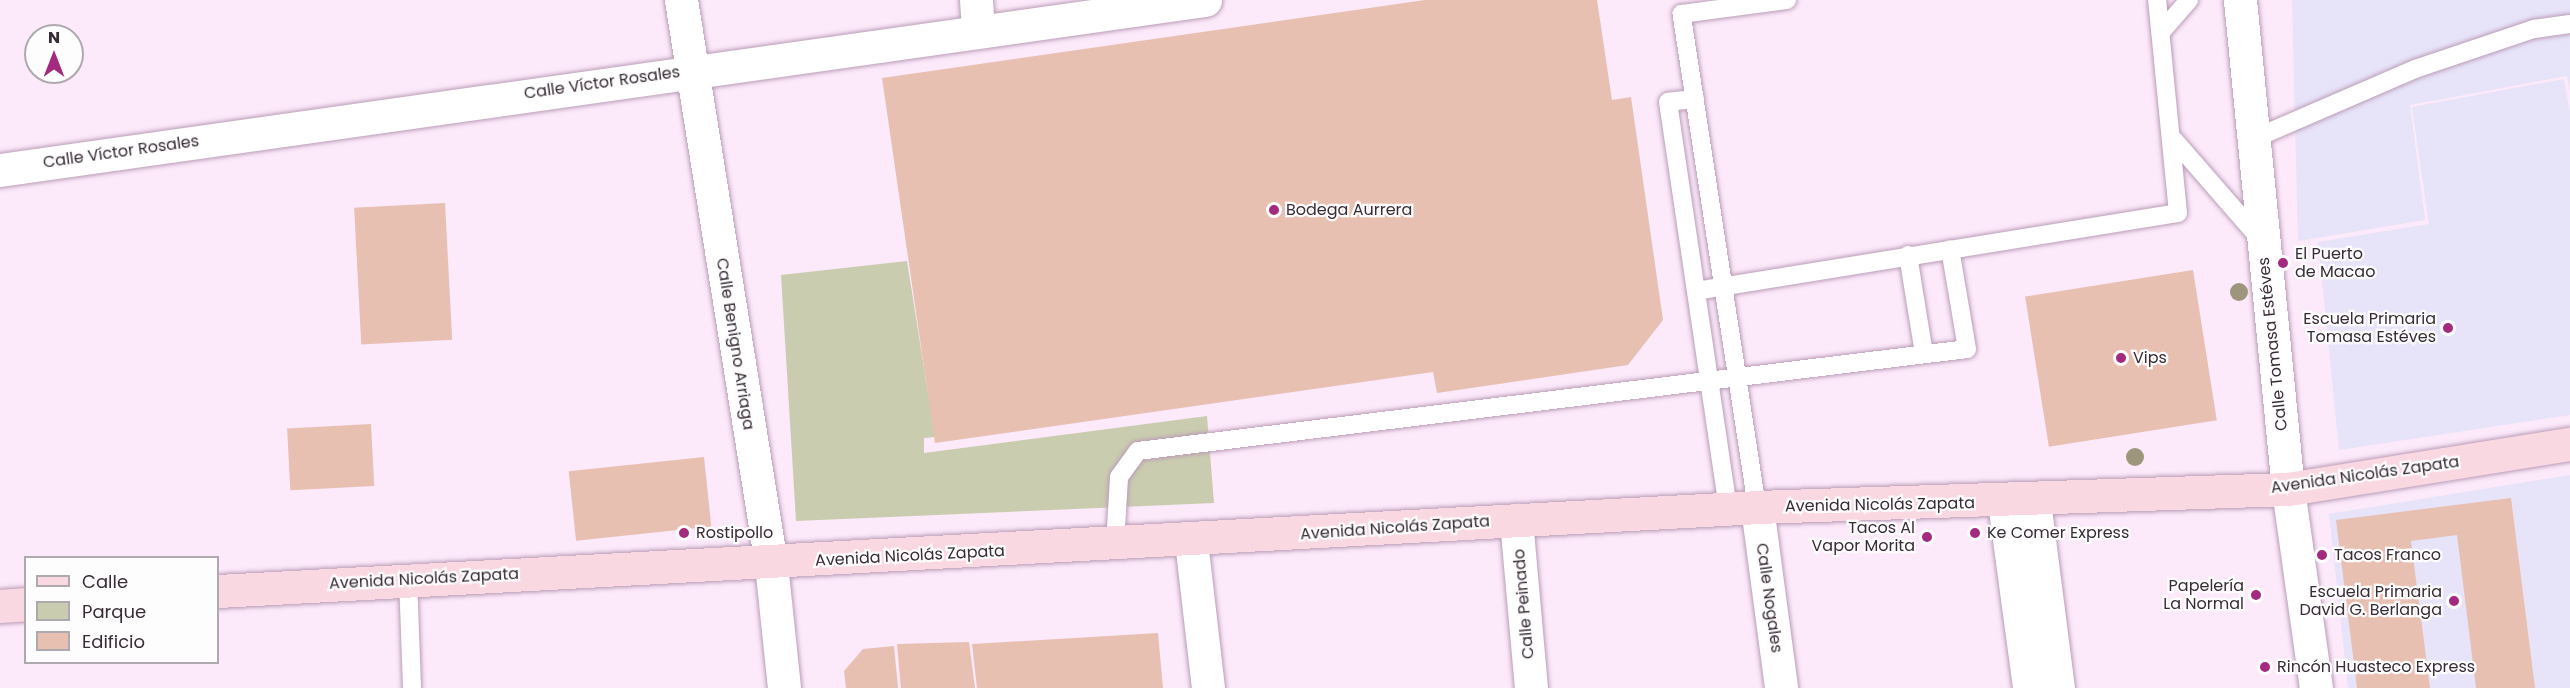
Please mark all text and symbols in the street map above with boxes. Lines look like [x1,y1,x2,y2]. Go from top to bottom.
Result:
north arrow [24,24,84,84]
text: N [48,26,60,49]
street label: Calle Víctor Rosales [523,63,681,103]
street label: Calle Víctor Rosales [42,132,200,172]
place label: Bodega Aurrera [1286,200,1412,220]
marker: Bodega Aurrera [1267,203,1281,217]
place label: El Puerto de Macao [2295,244,2375,282]
street label: Calle Tomasa Estéves [2254,256,2292,432]
marker: El Puerto de Macao [2276,256,2290,270]
street label: Calle Benigno Arriaga [712,257,758,431]
place label: Escuela Primaria Tomasa Estéves [2303,309,2436,347]
marker: Escuela Primaria Tomasa Estéves [2441,321,2455,335]
place label: Vips [2133,348,2167,368]
marker: Vips [2114,351,2128,365]
street label: Avenida Nicolás Zapata [2270,452,2460,498]
street label: Avenida Nicolás Zapata [1785,494,1975,516]
street label: Avenida Nicolás Zapata [1300,512,1490,544]
place label: Tacos Al Vapor Morita [1812,518,1915,556]
place label: Rostipollo [696,523,773,543]
place label: Ke Comer Express [1987,523,2129,543]
marker: Rostipollo [677,526,691,540]
marker: Ke Comer Express [1968,526,1982,540]
marker: Tacos Al Vapor Morita [1920,530,1934,544]
street label: Avenida Nicolás Zapata [815,541,1005,571]
street label: Calle Nogales [1752,542,1786,654]
place label: Tacos Franco [2334,545,2441,565]
street label: Calle Peinado [1510,548,1538,660]
marker: Tacos Franco [2315,548,2329,562]
legend [24,556,219,664]
street label: Avenida Nicolás Zapata [329,564,519,594]
text: Calle [82,569,128,594]
place label: Papelería La Normal [2163,576,2244,614]
place label: Escuela Primaria David G. Berlanga [2299,582,2442,620]
marker: Papelería La Normal [2249,588,2263,602]
marker: Escuela Primaria David G. Berlanga [2447,594,2461,608]
text: Parque [82,599,146,624]
text: Edificio [82,629,145,654]
place label: Rincón Huasteco Express [2277,657,2475,677]
marker: Rincón Huasteco Express [2258,660,2272,674]

